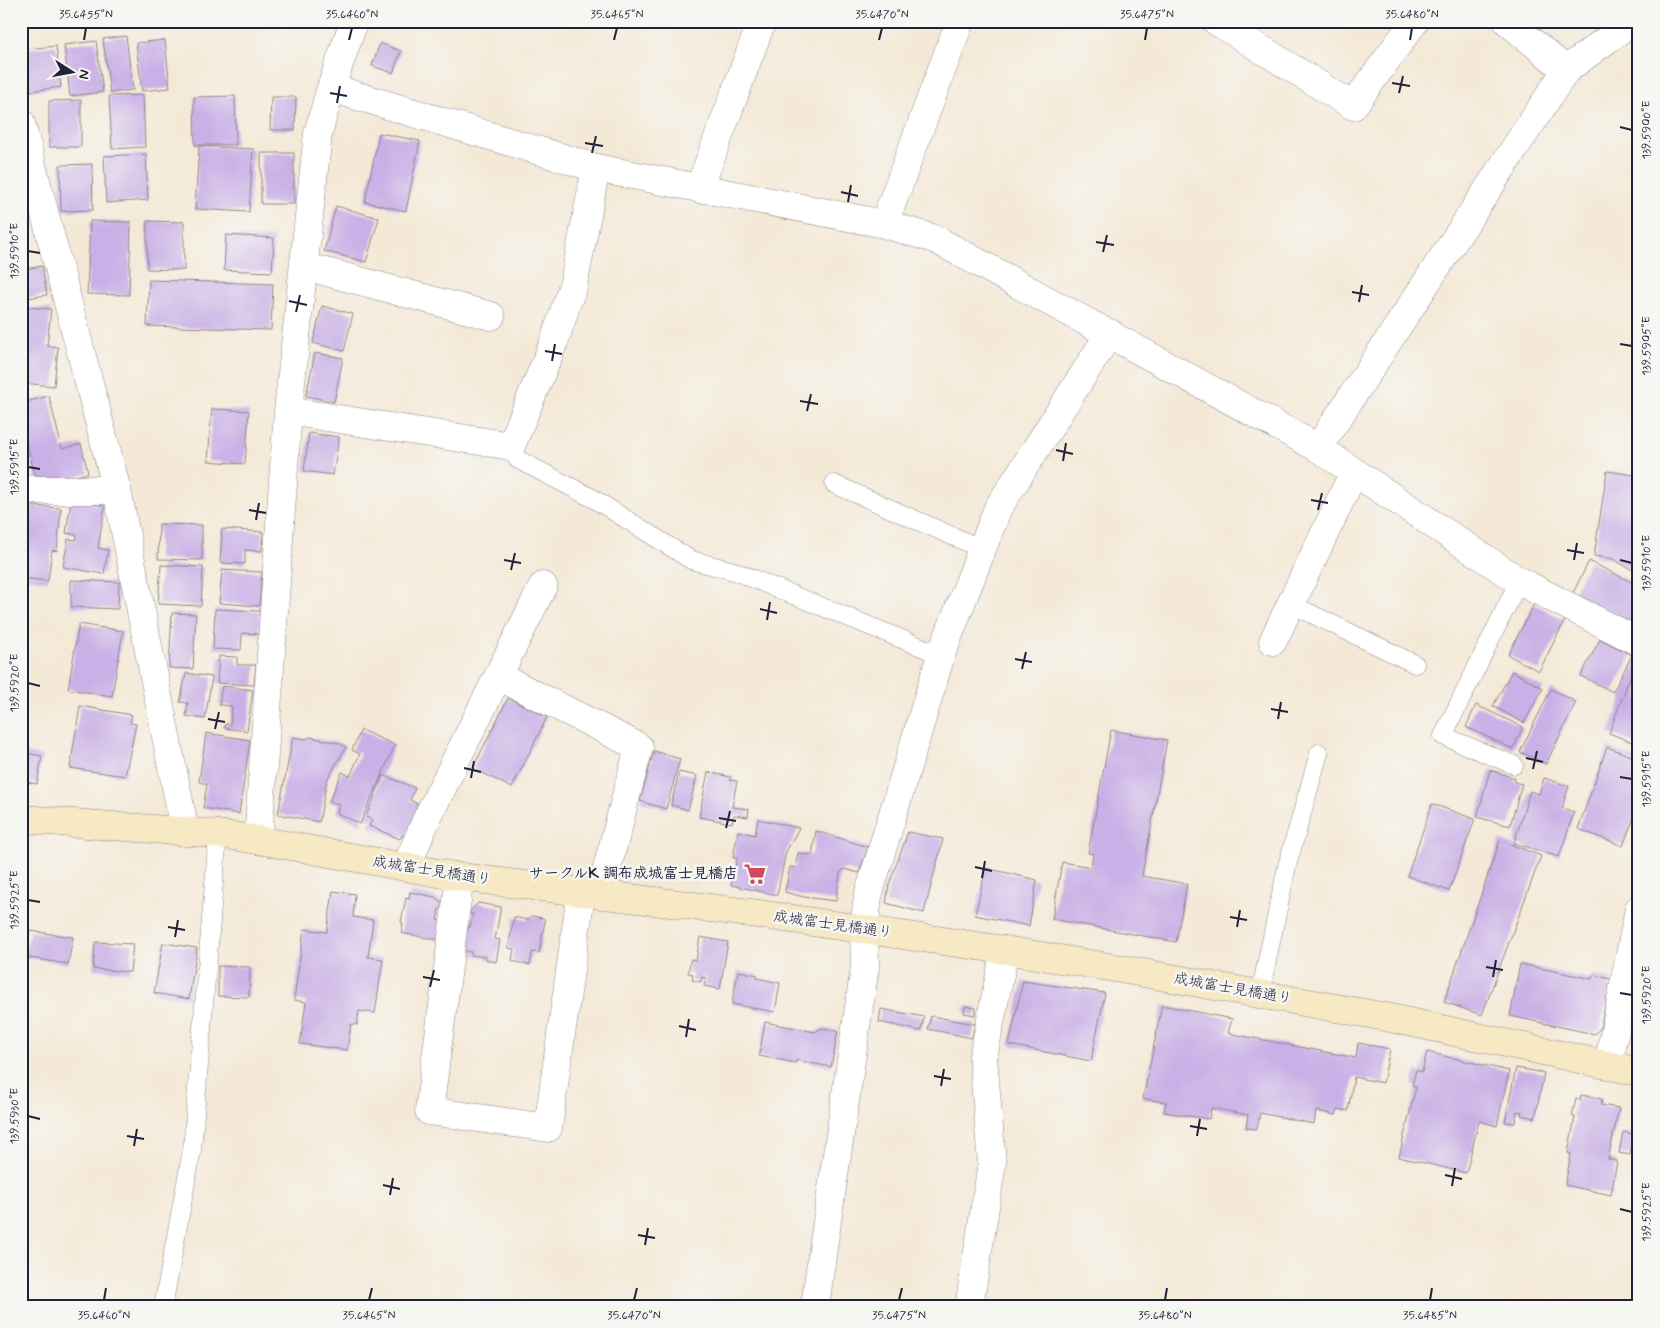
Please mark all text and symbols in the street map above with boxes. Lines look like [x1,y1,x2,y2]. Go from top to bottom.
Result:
text: 35.6455°N [59,7,113,23]
text: 35.6460°N [326,7,378,23]
text: 35.6465°N [591,7,643,23]
text: 35.6470°N [855,7,909,23]
text: 35.6475°N [1120,7,1174,23]
text: 35.6480°N [1385,7,1439,23]
north arrow [48,48,98,98]
text: N [74,68,94,81]
text: 139.5900°E [1639,101,1655,159]
text: 139.5910°E [7,223,23,279]
text: 139.5905°E [1639,316,1655,376]
text: 139.5915°E [7,439,23,495]
text: 139.5910°E [1639,535,1655,591]
text: 139.5920°E [7,654,23,712]
text: 139.5915°E [1639,751,1655,807]
street label: 成城富士見橋通り [371,852,493,890]
supermarket icon: サークルK 調布成城富士見橋店 [742,861,768,887]
place label: サークルK 調布成城富士見橋店 [529,864,738,884]
text: 139.5925°E [7,870,23,930]
street label: 成城富士見橋通り [772,907,894,943]
text: 139.5920°E [1639,966,1655,1024]
street label: 成城富士見橋通り [1172,969,1294,1009]
text: 139.5930°E [7,1088,23,1144]
text: 139.5925°E [1639,1182,1655,1242]
text: 35.6460°N [78,1308,130,1324]
text: 35.6465°N [343,1308,395,1324]
text: 35.6470°N [607,1308,661,1324]
text: 35.6475°N [872,1308,926,1324]
text: 35.6480°N [1138,1308,1192,1324]
text: 35.6485°N [1403,1308,1457,1324]

